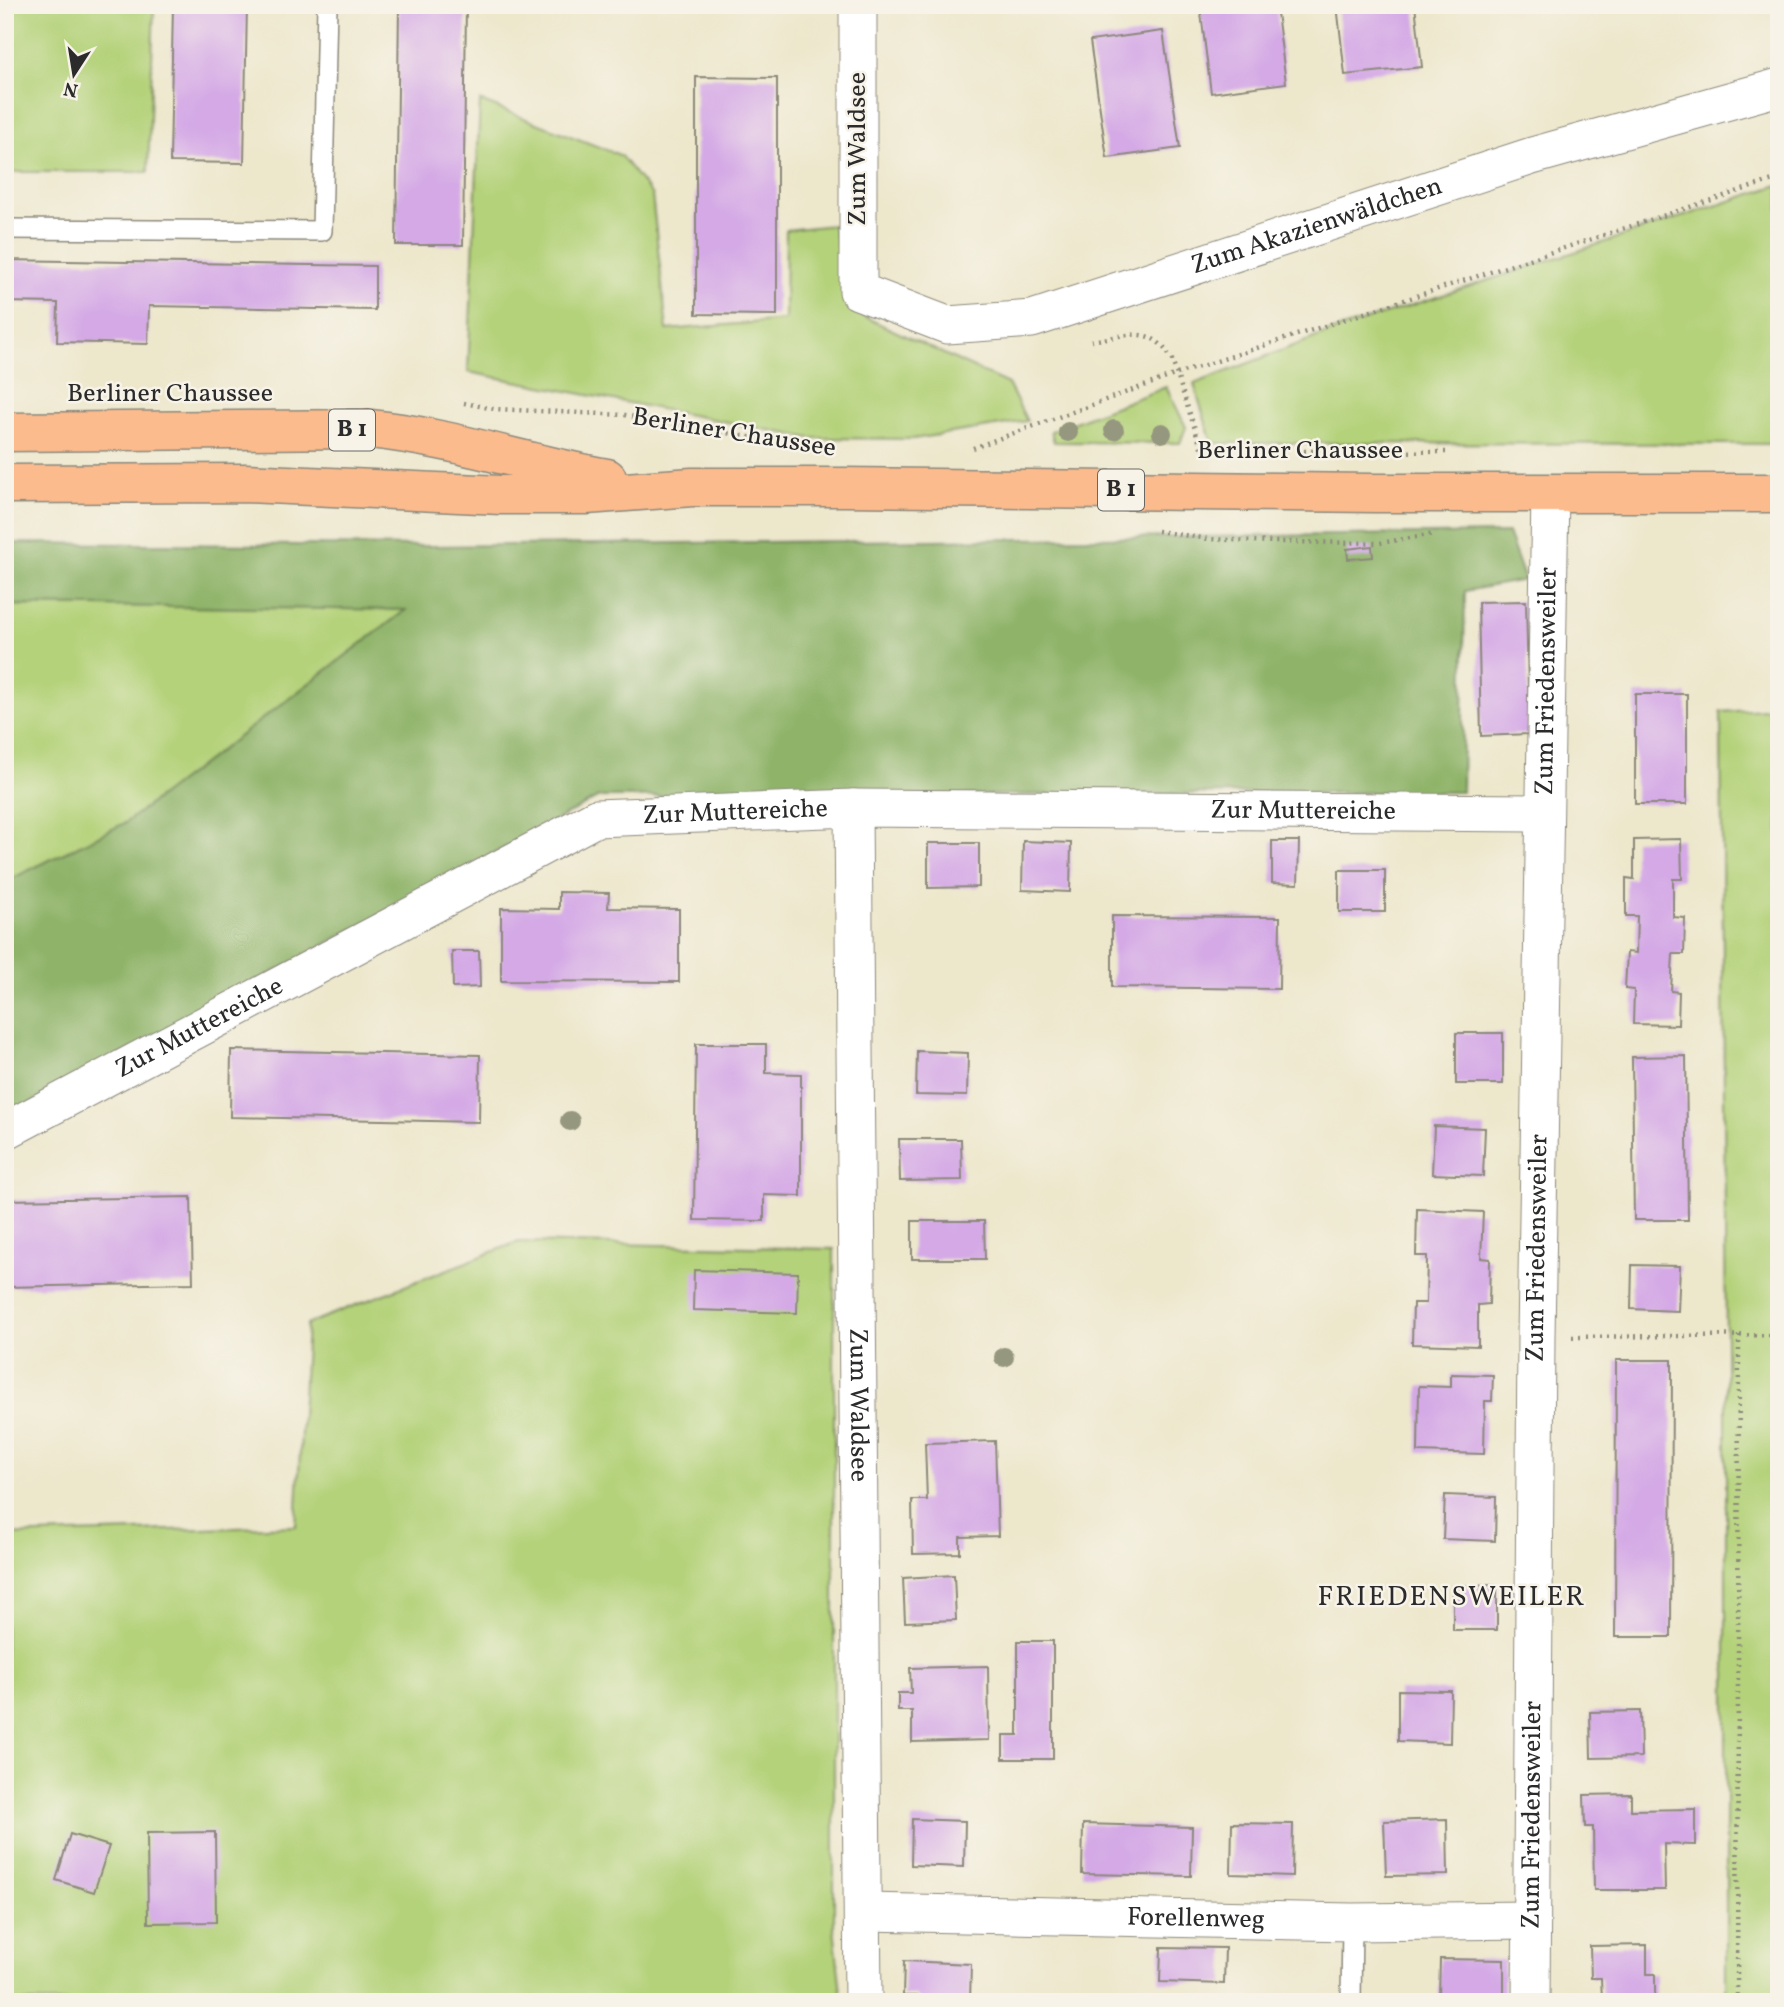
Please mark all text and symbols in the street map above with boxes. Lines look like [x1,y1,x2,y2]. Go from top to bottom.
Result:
north arrow [38,38,108,108]
street label: Zum Waldsee [840,72,876,226]
text: N [61,74,80,103]
street label: Zum Akazienwäldchen [1187,168,1447,284]
street label: Berliner Chaussee [67,376,273,412]
street label: Berliner Chaussee [629,399,839,467]
road number: B 1 [329,410,375,450]
street label: Berliner Chaussee [1197,433,1403,469]
road number: B 1 [1098,470,1144,510]
street label: Zum Friedensweiler [1527,567,1567,796]
street label: Zur Muttereiche [642,791,829,834]
street label: Zur Muttereiche [1210,793,1396,830]
street label: Zur Muttereiche [109,969,290,1087]
street label: Zum Friedensweiler [1518,1133,1557,1362]
street label: Zum Waldsee [839,1328,877,1482]
district label: FRIEDENSWEILER [1317,1578,1587,1617]
street label: Zum Friedensweiler [1514,1701,1551,1929]
street label: Forellenweg [1126,1899,1265,1938]

